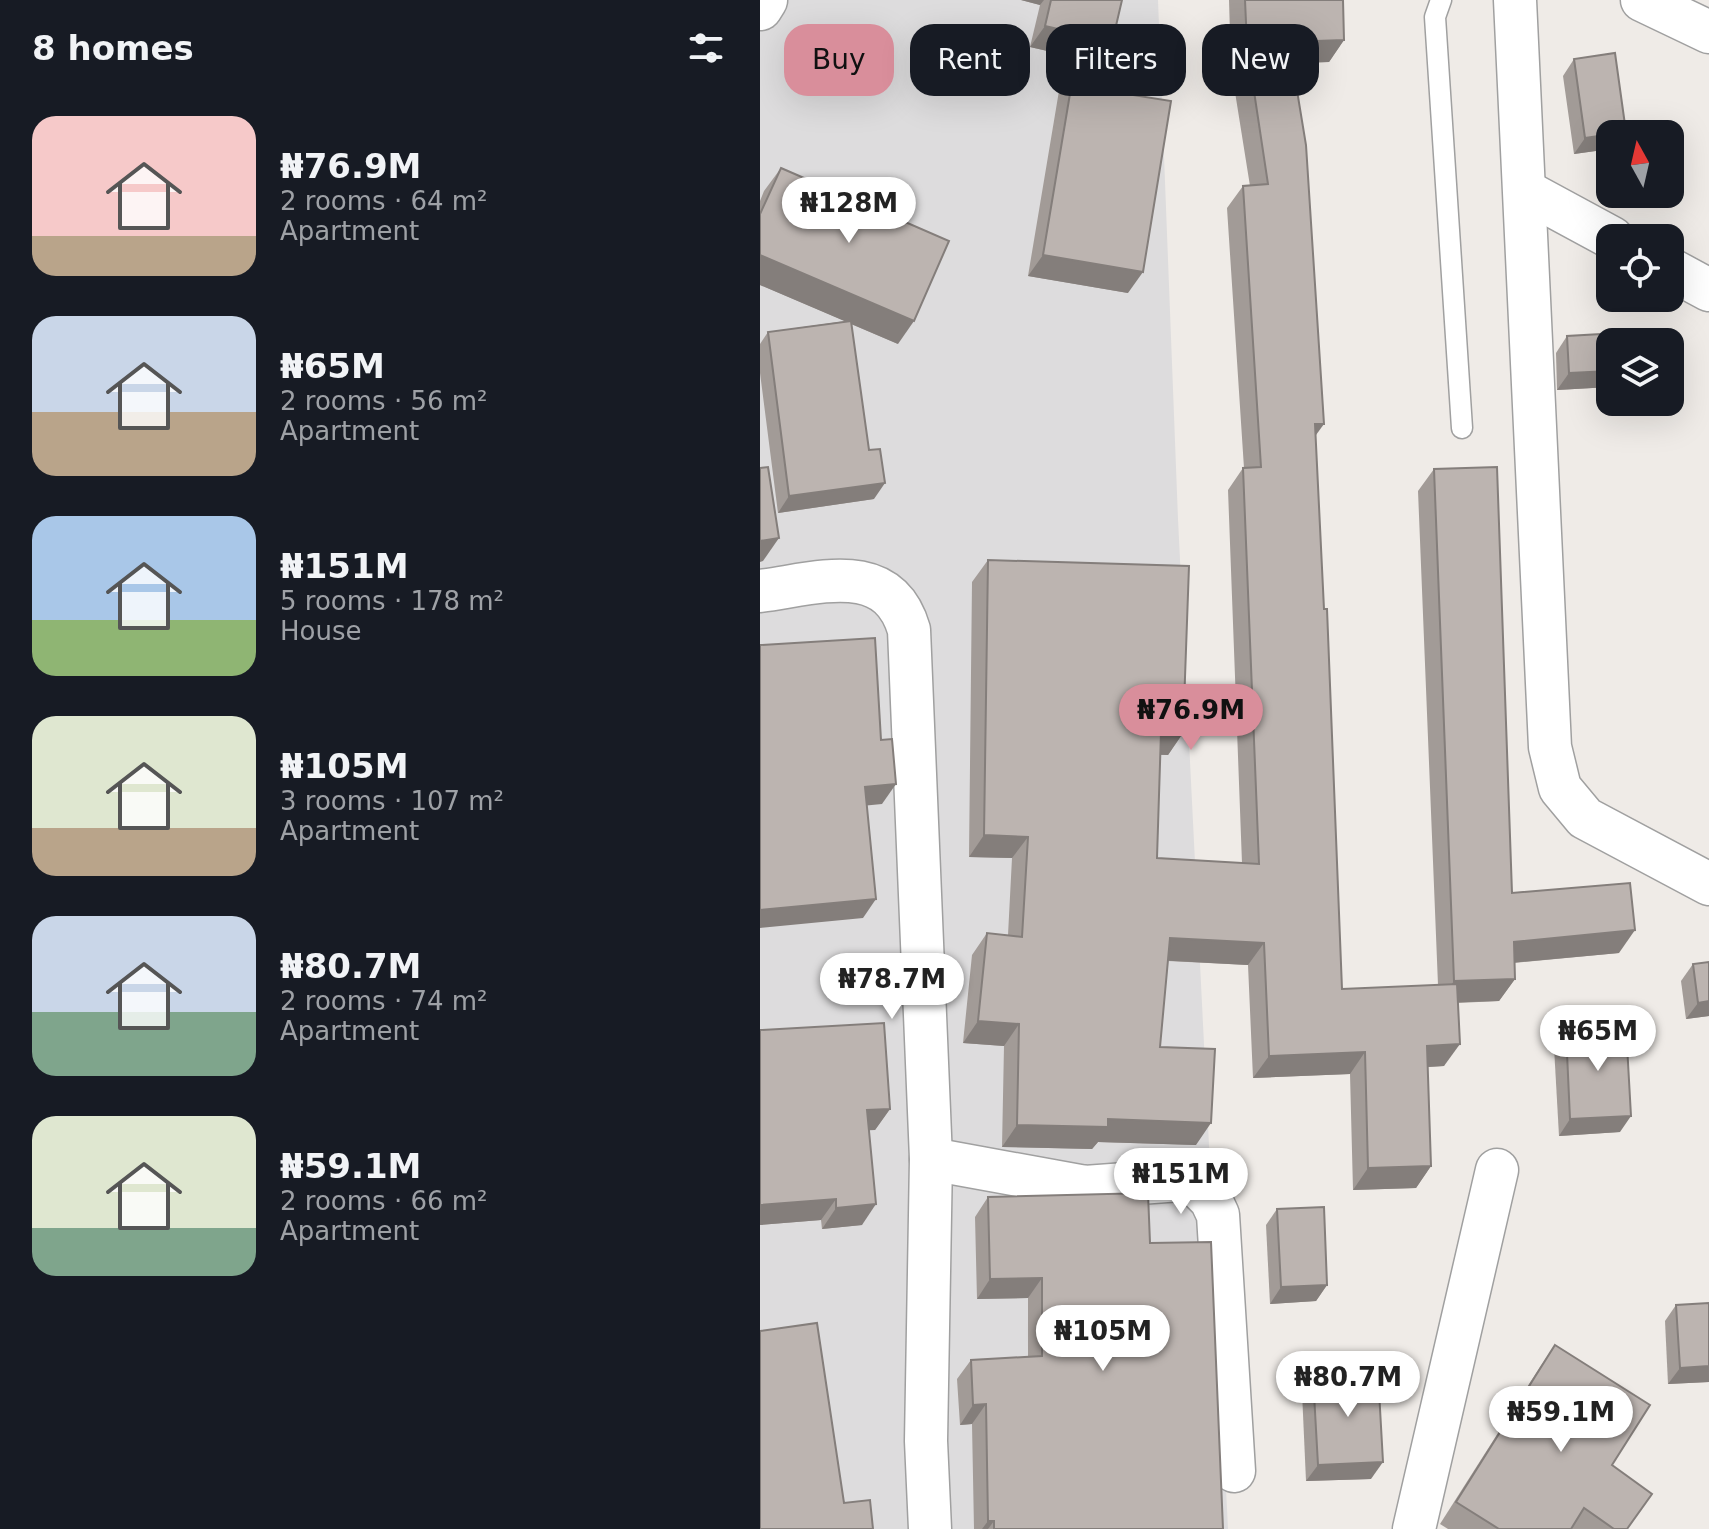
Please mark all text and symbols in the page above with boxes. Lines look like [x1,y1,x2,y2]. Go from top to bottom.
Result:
chip: Buy [784,24,894,96]
chip: Rent [910,24,1030,96]
chip: Filters [1046,24,1186,96]
chip: New [1202,24,1319,96]
icon: filters [684,26,728,70]
text: 8 homes [32,28,194,68]
north arrow [1596,120,1684,208]
map controls [1596,120,1684,416]
text: ₦76.9M [280,146,421,186]
icon: home [96,148,192,244]
pin: ₦128M [793,177,905,245]
text: 2 rooms · 64 m² [280,186,488,216]
text: ₦128M [800,188,898,218]
text: Apartment [280,216,419,246]
button: locate [1596,224,1684,312]
button: layers [1596,328,1684,416]
text: ₦65M [280,346,385,386]
icon: home [96,348,192,444]
text: 2 rooms · 56 m² [280,386,488,416]
text: Apartment [280,416,419,446]
text: ₦151M [280,546,408,586]
icon: home [96,548,192,644]
text: 5 rooms · 178 m² [280,586,504,616]
text: House [280,616,361,646]
pin: ₦76.9M [1126,684,1256,752]
text: ₦76.9M [1137,695,1245,725]
text: ₦105M [280,746,408,786]
icon: home [96,748,192,844]
text: 3 rooms · 107 m² [280,786,504,816]
text: Apartment [280,816,419,846]
text: ₦80.7M [280,946,421,986]
icon: home [96,948,192,1044]
pin: ₦78.7M [827,953,957,1021]
text: ₦78.7M [838,964,946,994]
text: 2 rooms · 74 m² [280,986,488,1016]
pin: ₦65M [1551,1005,1645,1073]
text: Apartment [280,1016,419,1046]
text: ₦65M [1558,1016,1638,1046]
text: ₦59.1M [280,1146,421,1186]
icon: home [96,1148,192,1244]
pin: ₦151M [1125,1148,1237,1216]
text: ₦151M [1132,1159,1230,1189]
text: 2 rooms · 66 m² [280,1186,488,1216]
text: Apartment [280,1216,419,1246]
pin: ₦105M [1047,1305,1159,1373]
text: ₦105M [1054,1316,1152,1346]
pin: ₦80.7M [1283,1351,1413,1419]
text: ₦80.7M [1294,1362,1402,1392]
pin: ₦59.1M [1496,1386,1626,1454]
text: ₦59.1M [1507,1397,1615,1427]

